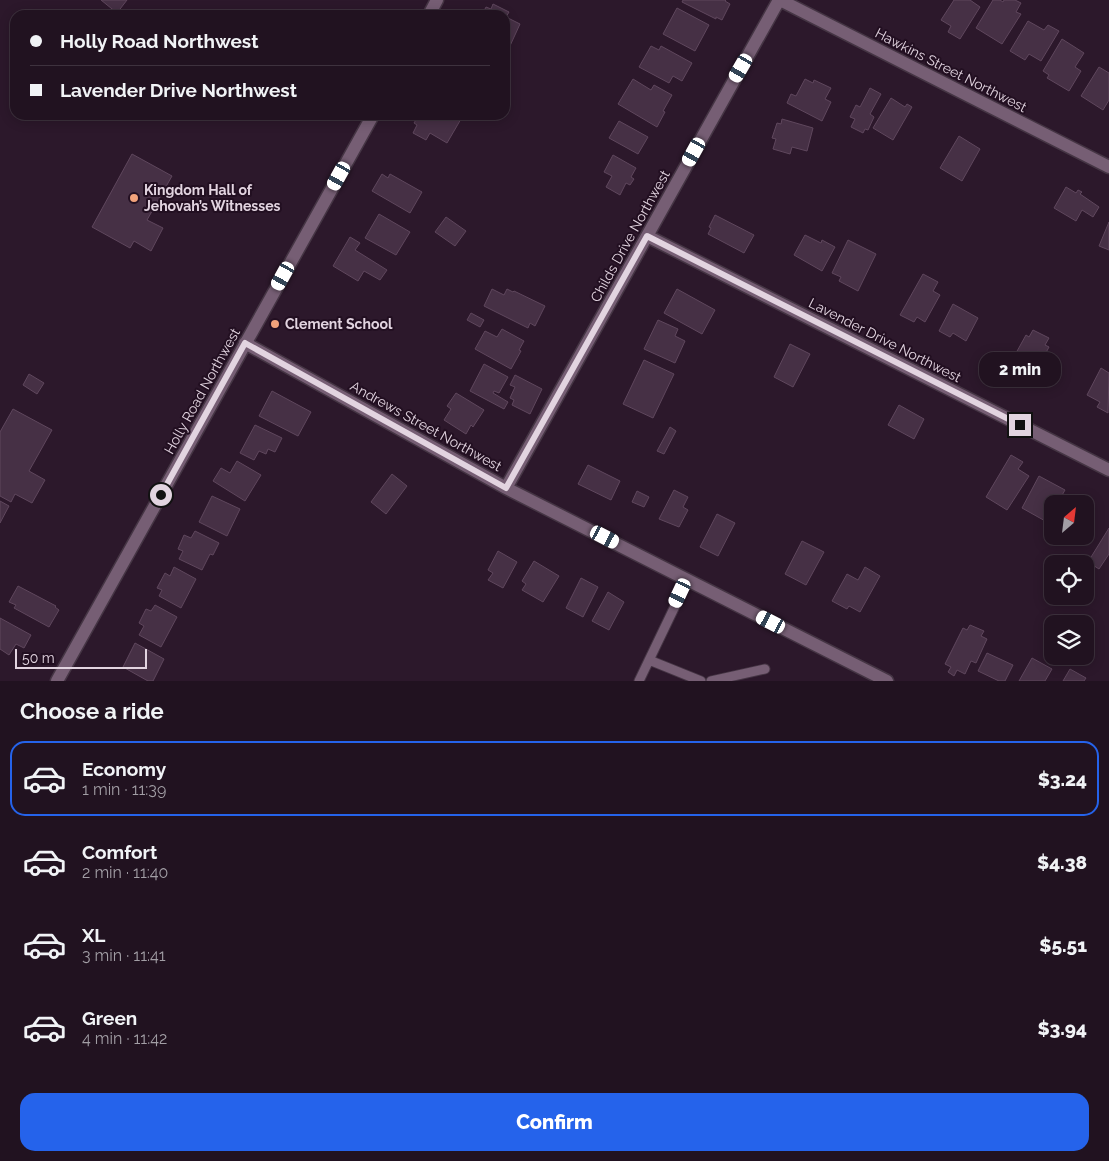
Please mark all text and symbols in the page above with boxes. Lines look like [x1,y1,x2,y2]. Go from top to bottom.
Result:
street label: Hawkins Street Northwest [873,25,1030,115]
text: Holly Road Northwest [60,30,259,52]
car [727,51,754,85]
text: Lavender Drive Northwest [60,79,297,101]
car [680,135,707,169]
car [325,159,352,193]
street label: Childs Drive Northwest [587,167,673,305]
place label: Kingdom Hall of Jehovah’s Witnesses [144,182,281,214]
marker: Kingdom Hall of Jehovah’s Witnesses [128,192,140,204]
car [269,259,296,293]
street label: Lavender Drive Northwest [806,295,964,386]
place label: Clement School [285,316,393,332]
marker: Clement School [269,318,281,330]
street label: Holly Road Northwest [161,325,243,457]
callout: 2 min [979,352,1061,388]
text: 2 min [999,360,1041,379]
street label: Andrews Street Northwest [348,378,505,474]
route end [1009,414,1031,436]
route start [150,484,172,506]
north arrow [1044,495,1094,545]
map controls [1044,495,1094,665]
car [588,524,621,550]
button: locate [1044,555,1094,605]
car [666,576,693,610]
car [754,609,787,635]
button: layers [1044,615,1094,665]
scale bar [15,646,148,669]
text: 50 m [22,650,55,666]
text: Choose a ride [20,698,164,724]
icon: car [22,756,67,801]
text: Economy [82,758,166,780]
text: $3.24 [1038,768,1087,790]
text: 1 min · 11:39 [82,780,166,799]
icon: car [22,839,67,884]
text: Comfort [82,841,157,863]
text: $4.38 [1037,851,1087,873]
text: 2 min · 11:40 [82,863,168,882]
icon: car [22,922,67,967]
text: XL [82,924,105,946]
text: $5.51 [1039,934,1087,956]
text: 3 min · 11:41 [82,946,166,965]
icon: car [22,1005,67,1050]
text: Green [82,1007,137,1029]
text: $3.94 [1037,1017,1087,1039]
text: 4 min · 11:42 [82,1029,167,1048]
button: Confirm [20,1093,1089,1151]

